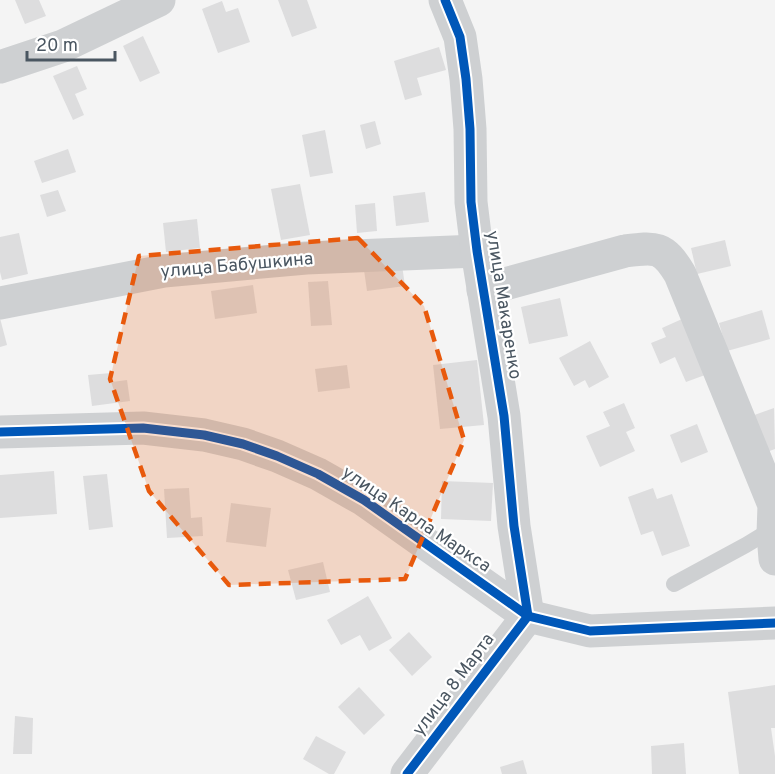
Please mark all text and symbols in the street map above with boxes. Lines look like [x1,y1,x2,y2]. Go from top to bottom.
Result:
scale bar [27,24,116,62]
text: 20 m [36,35,78,58]
street label: улица Макаренко [480,229,526,381]
street label: улица Бабушкина [160,248,314,284]
street label: улица Карла Маркса [337,462,495,578]
street label: улица 8 Марта [408,629,500,741]

